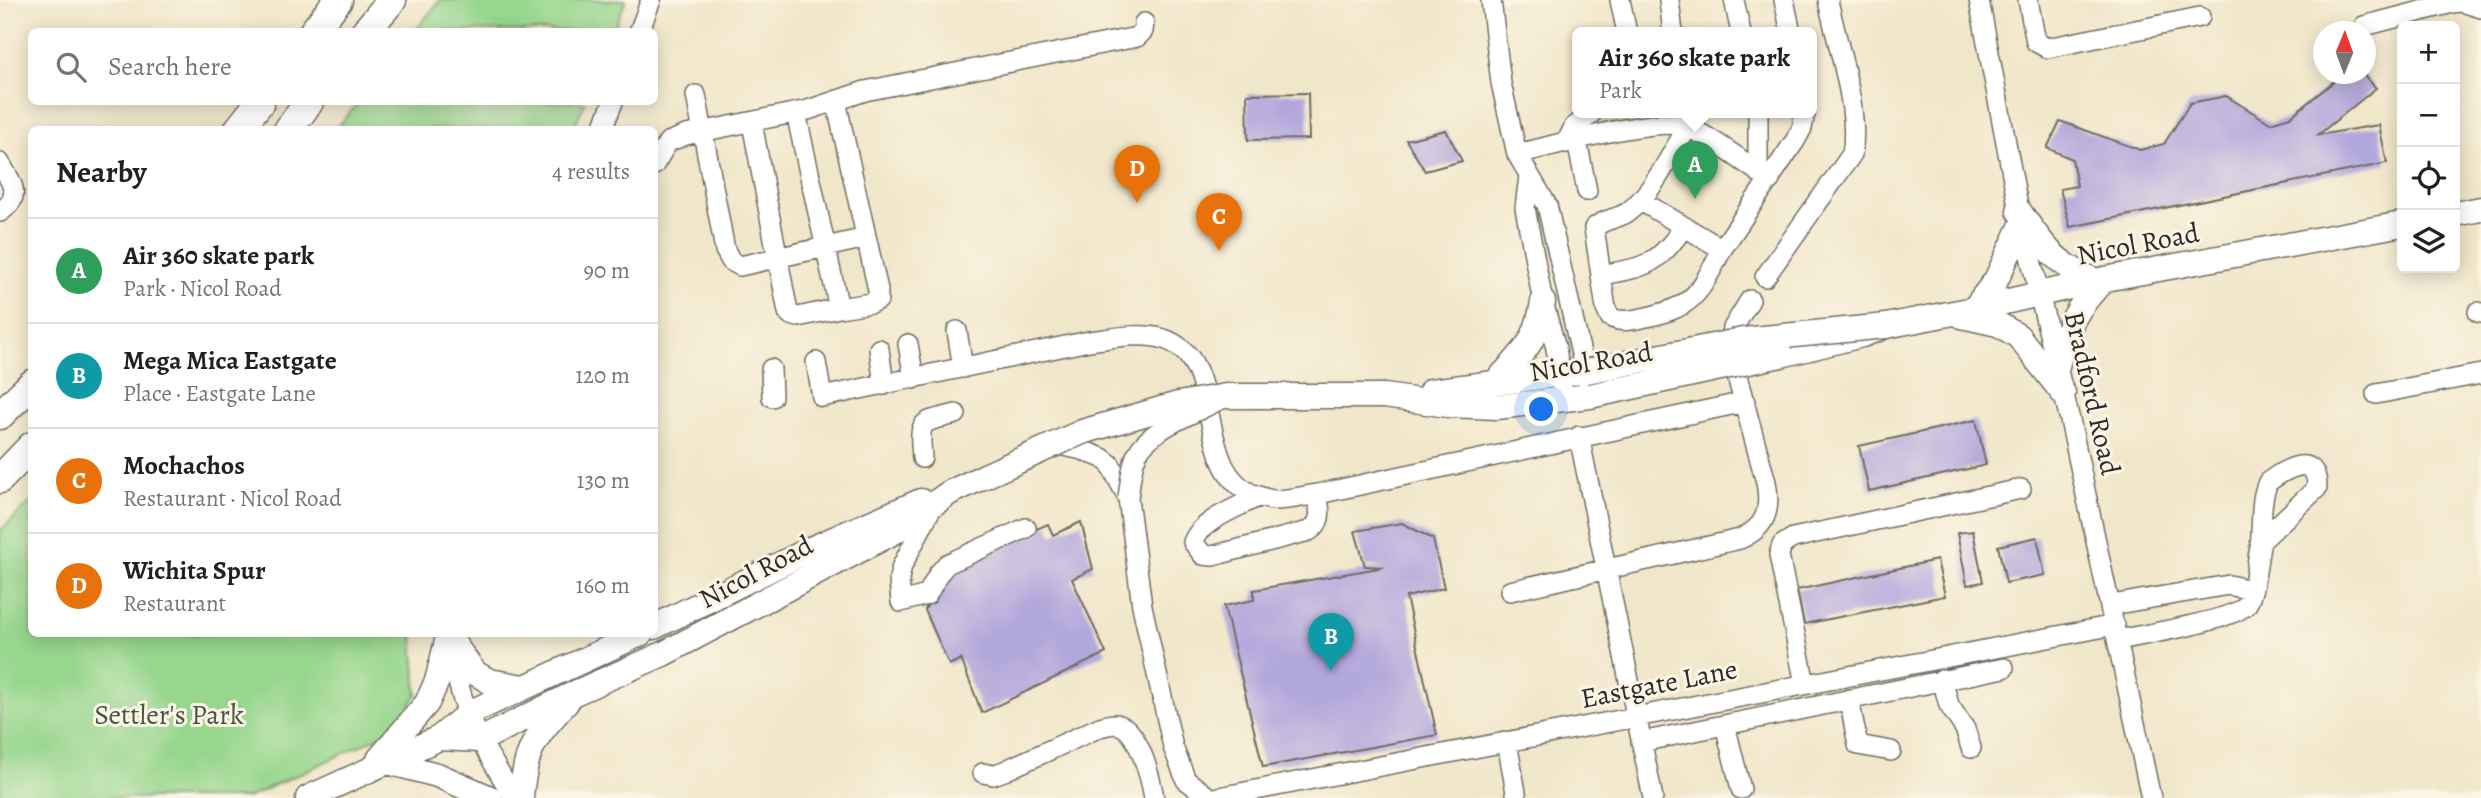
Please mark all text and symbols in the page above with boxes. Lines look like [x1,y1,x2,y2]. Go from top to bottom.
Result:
north arrow [2313,21,2376,84]
map controls [2397,21,2460,273]
button: + [2397,21,2460,84]
popup [1572,27,1817,118]
search box [28,28,658,105]
text: Air 360 skate park [1599,40,1790,75]
icon: search [52,48,90,86]
text: Search here [108,49,232,84]
text: Park [1599,75,1642,106]
button: − [2397,84,2460,147]
pin: A [1672,141,1718,199]
pin: D [1114,145,1160,203]
button: locate [2397,147,2460,210]
text: Nearby [56,152,147,192]
text: 4 results [552,156,630,187]
pin: C [1196,193,1242,251]
button: layers [2397,210,2460,273]
street label: Nicol Road [2074,213,2203,274]
text: Air 360 skate park [123,238,314,273]
text: A [72,255,86,286]
text: 90 m [584,255,630,286]
text: Park · Nicol Road [123,273,282,304]
street label: Bradford Road [2055,307,2130,480]
street label: Nicol Road [1527,332,1656,391]
text: Mega Mica Eastgate [123,343,337,378]
text: B [72,360,86,391]
text: 120 m [575,360,630,391]
text: Place · Eastgate Lane [123,378,316,409]
your location [1524,392,1558,426]
text: Mochachos [123,448,245,483]
text: C [72,465,86,496]
text: 130 m [577,465,630,496]
text: Restaurant · Nicol Road [123,483,342,514]
street label: Nicol Road [692,526,820,618]
text: Wichita Spur [123,553,266,588]
text: D [71,570,87,601]
text: 160 m [576,570,630,601]
text: Restaurant [123,588,226,619]
pin: B [1308,613,1354,671]
street label: Eastgate Lane [1577,650,1741,718]
park label: Settler's Park [94,696,244,734]

